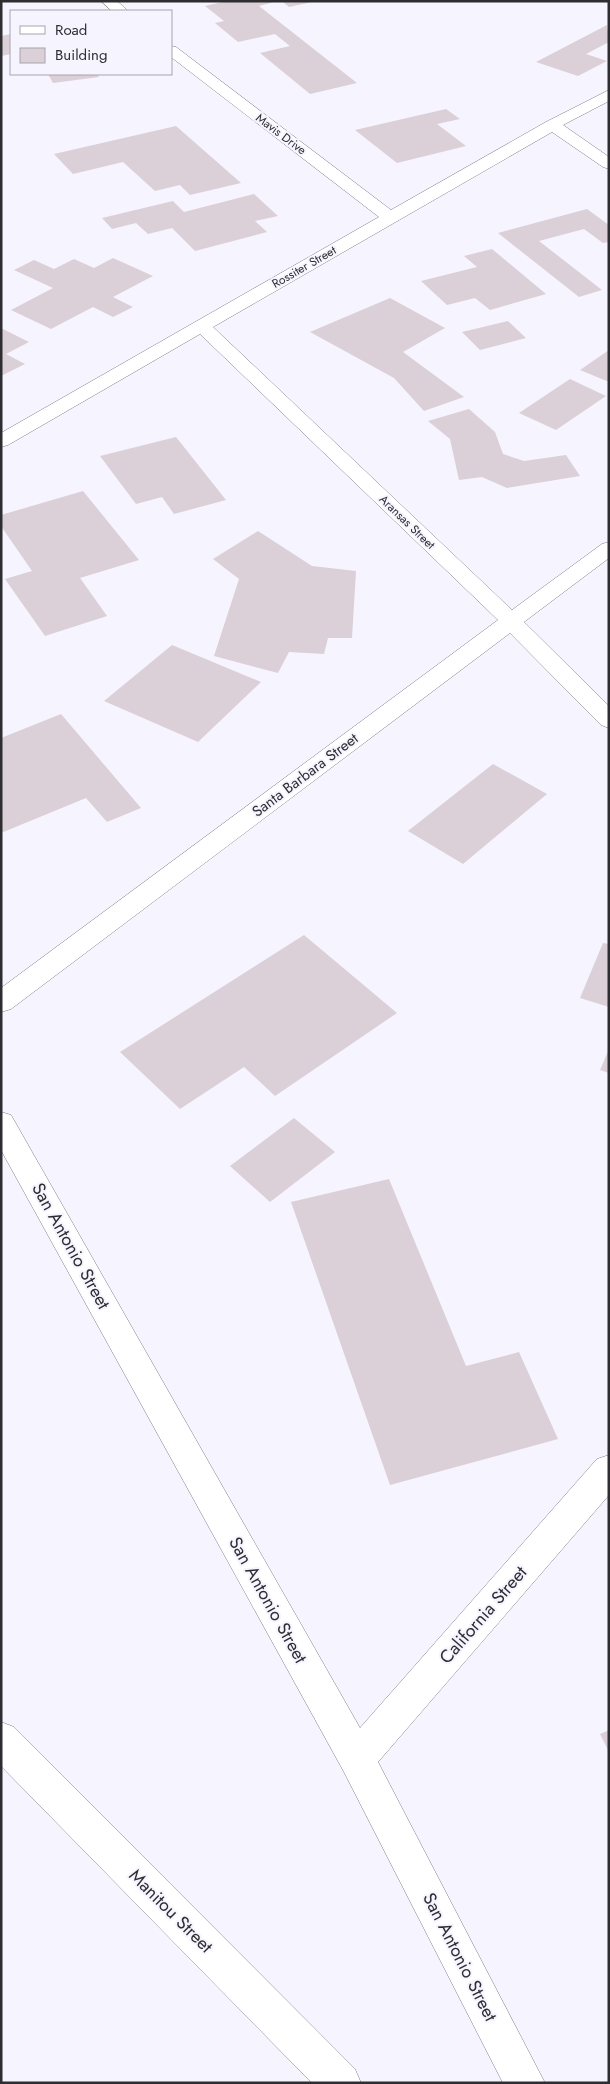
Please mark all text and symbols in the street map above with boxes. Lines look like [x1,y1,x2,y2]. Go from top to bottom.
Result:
legend [10,10,172,75]
text: Road [55,19,87,41]
text: Building [55,44,107,66]
street label: Mavis Drive [252,109,310,159]
street label: Rossiter Street [269,241,340,293]
street label: Aransas Street [375,491,439,553]
street label: Santa Barbara Street [247,728,363,822]
street label: San Antonio Street [25,1178,117,1315]
street label: San Antonio Street [222,1532,314,1669]
street label: California Street [433,1560,533,1670]
street label: Manitou Street [123,1863,219,1959]
street label: San Antonio Street [416,1888,504,2026]

